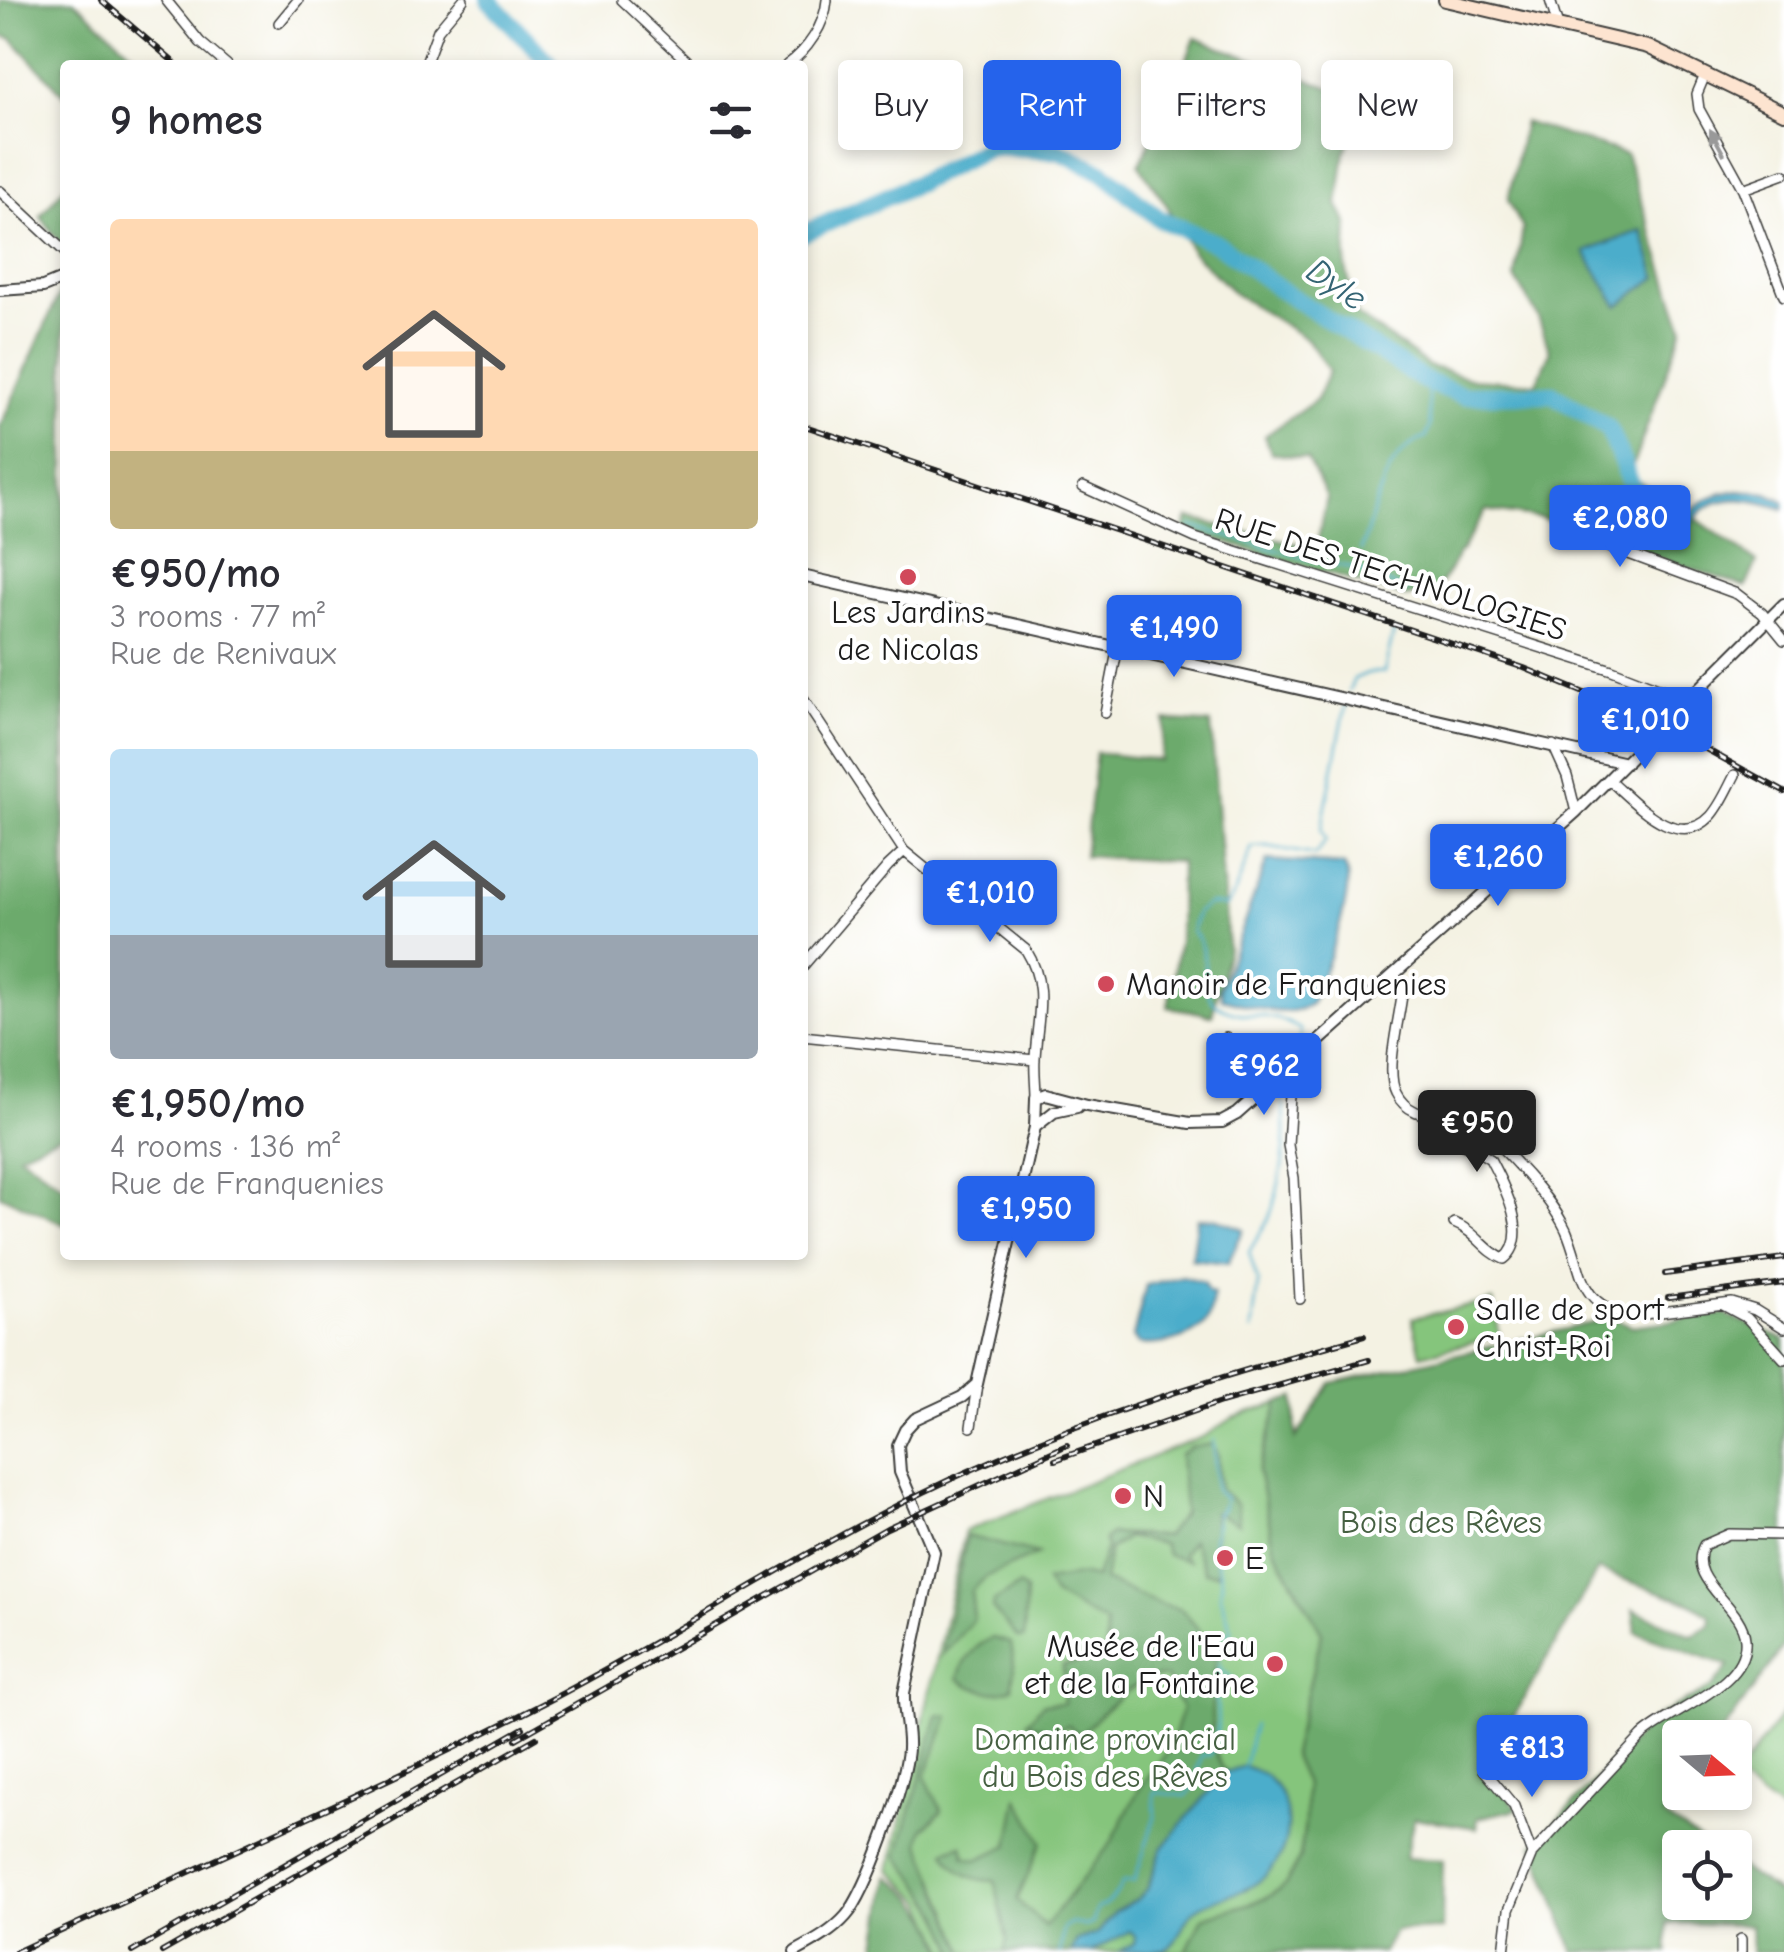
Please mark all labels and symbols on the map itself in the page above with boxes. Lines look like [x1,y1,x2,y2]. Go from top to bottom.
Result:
one-way arrow [1709,128,1726,157]
water label: Dyle [1299,250,1374,319]
pin: €2,080 [1539,485,1701,570]
street label: RUE DES TECHNOLOGIES [1211,500,1571,649]
marker: Les Jardins de Nicolas [897,566,919,588]
place label: Les Jardins de Nicolas [831,594,985,668]
pin: €1,490 [1093,595,1255,680]
pin: €1,010 [1564,687,1726,772]
pin: €1,260 [1417,824,1579,909]
pin: €1,010 [909,860,1071,945]
place label: Manoir de Franquenies [1126,966,1446,1003]
marker: Manoir de Franquenies [1095,973,1117,995]
pin: €962 [1205,1033,1323,1118]
pin: €950 [1418,1090,1536,1175]
pin: €1,950 [945,1176,1107,1261]
place label: Salle de sport Christ-Roi [1476,1291,1665,1365]
marker: Salle de sport Christ-Roi [1445,1316,1467,1338]
place label: N [1143,1478,1164,1515]
marker: N [1112,1485,1134,1507]
park label: Bois des Rêves [1340,1504,1542,1541]
place label: E [1245,1540,1264,1577]
marker: E [1214,1547,1236,1569]
place label: Musée de l'Eau et de la Fontaine [1024,1628,1255,1702]
marker: Musée de l'Eau et de la Fontaine [1264,1653,1286,1675]
pin: €813 [1473,1715,1591,1800]
north arrow [1662,1720,1752,1810]
park label: Domaine provincial du Bois des Rêves [974,1721,1236,1795]

